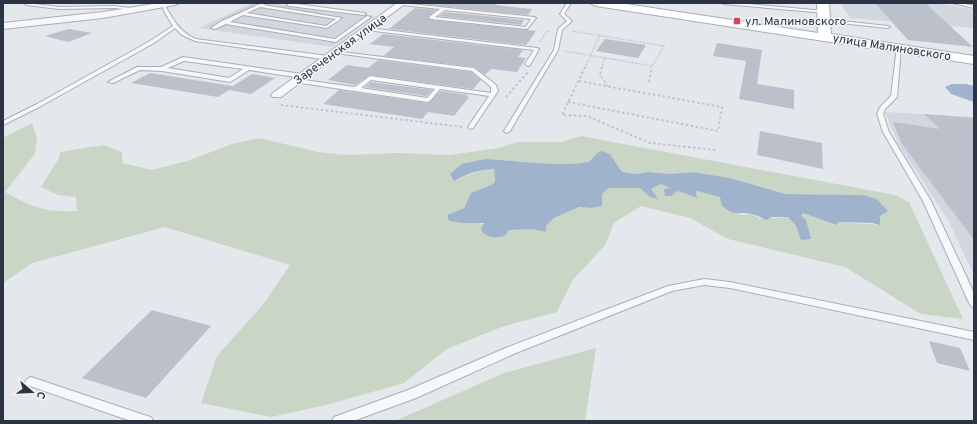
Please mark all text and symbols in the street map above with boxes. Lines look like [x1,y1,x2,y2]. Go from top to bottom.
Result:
street label: Зареченская улица [291,11,390,89]
place label: ул. Малиновского [745,14,847,30]
marker: ул. Малиновского [732,16,742,26]
street label: улица Малиновского [832,31,952,65]
north arrow [12,372,52,412]
text: С [33,389,48,401]

